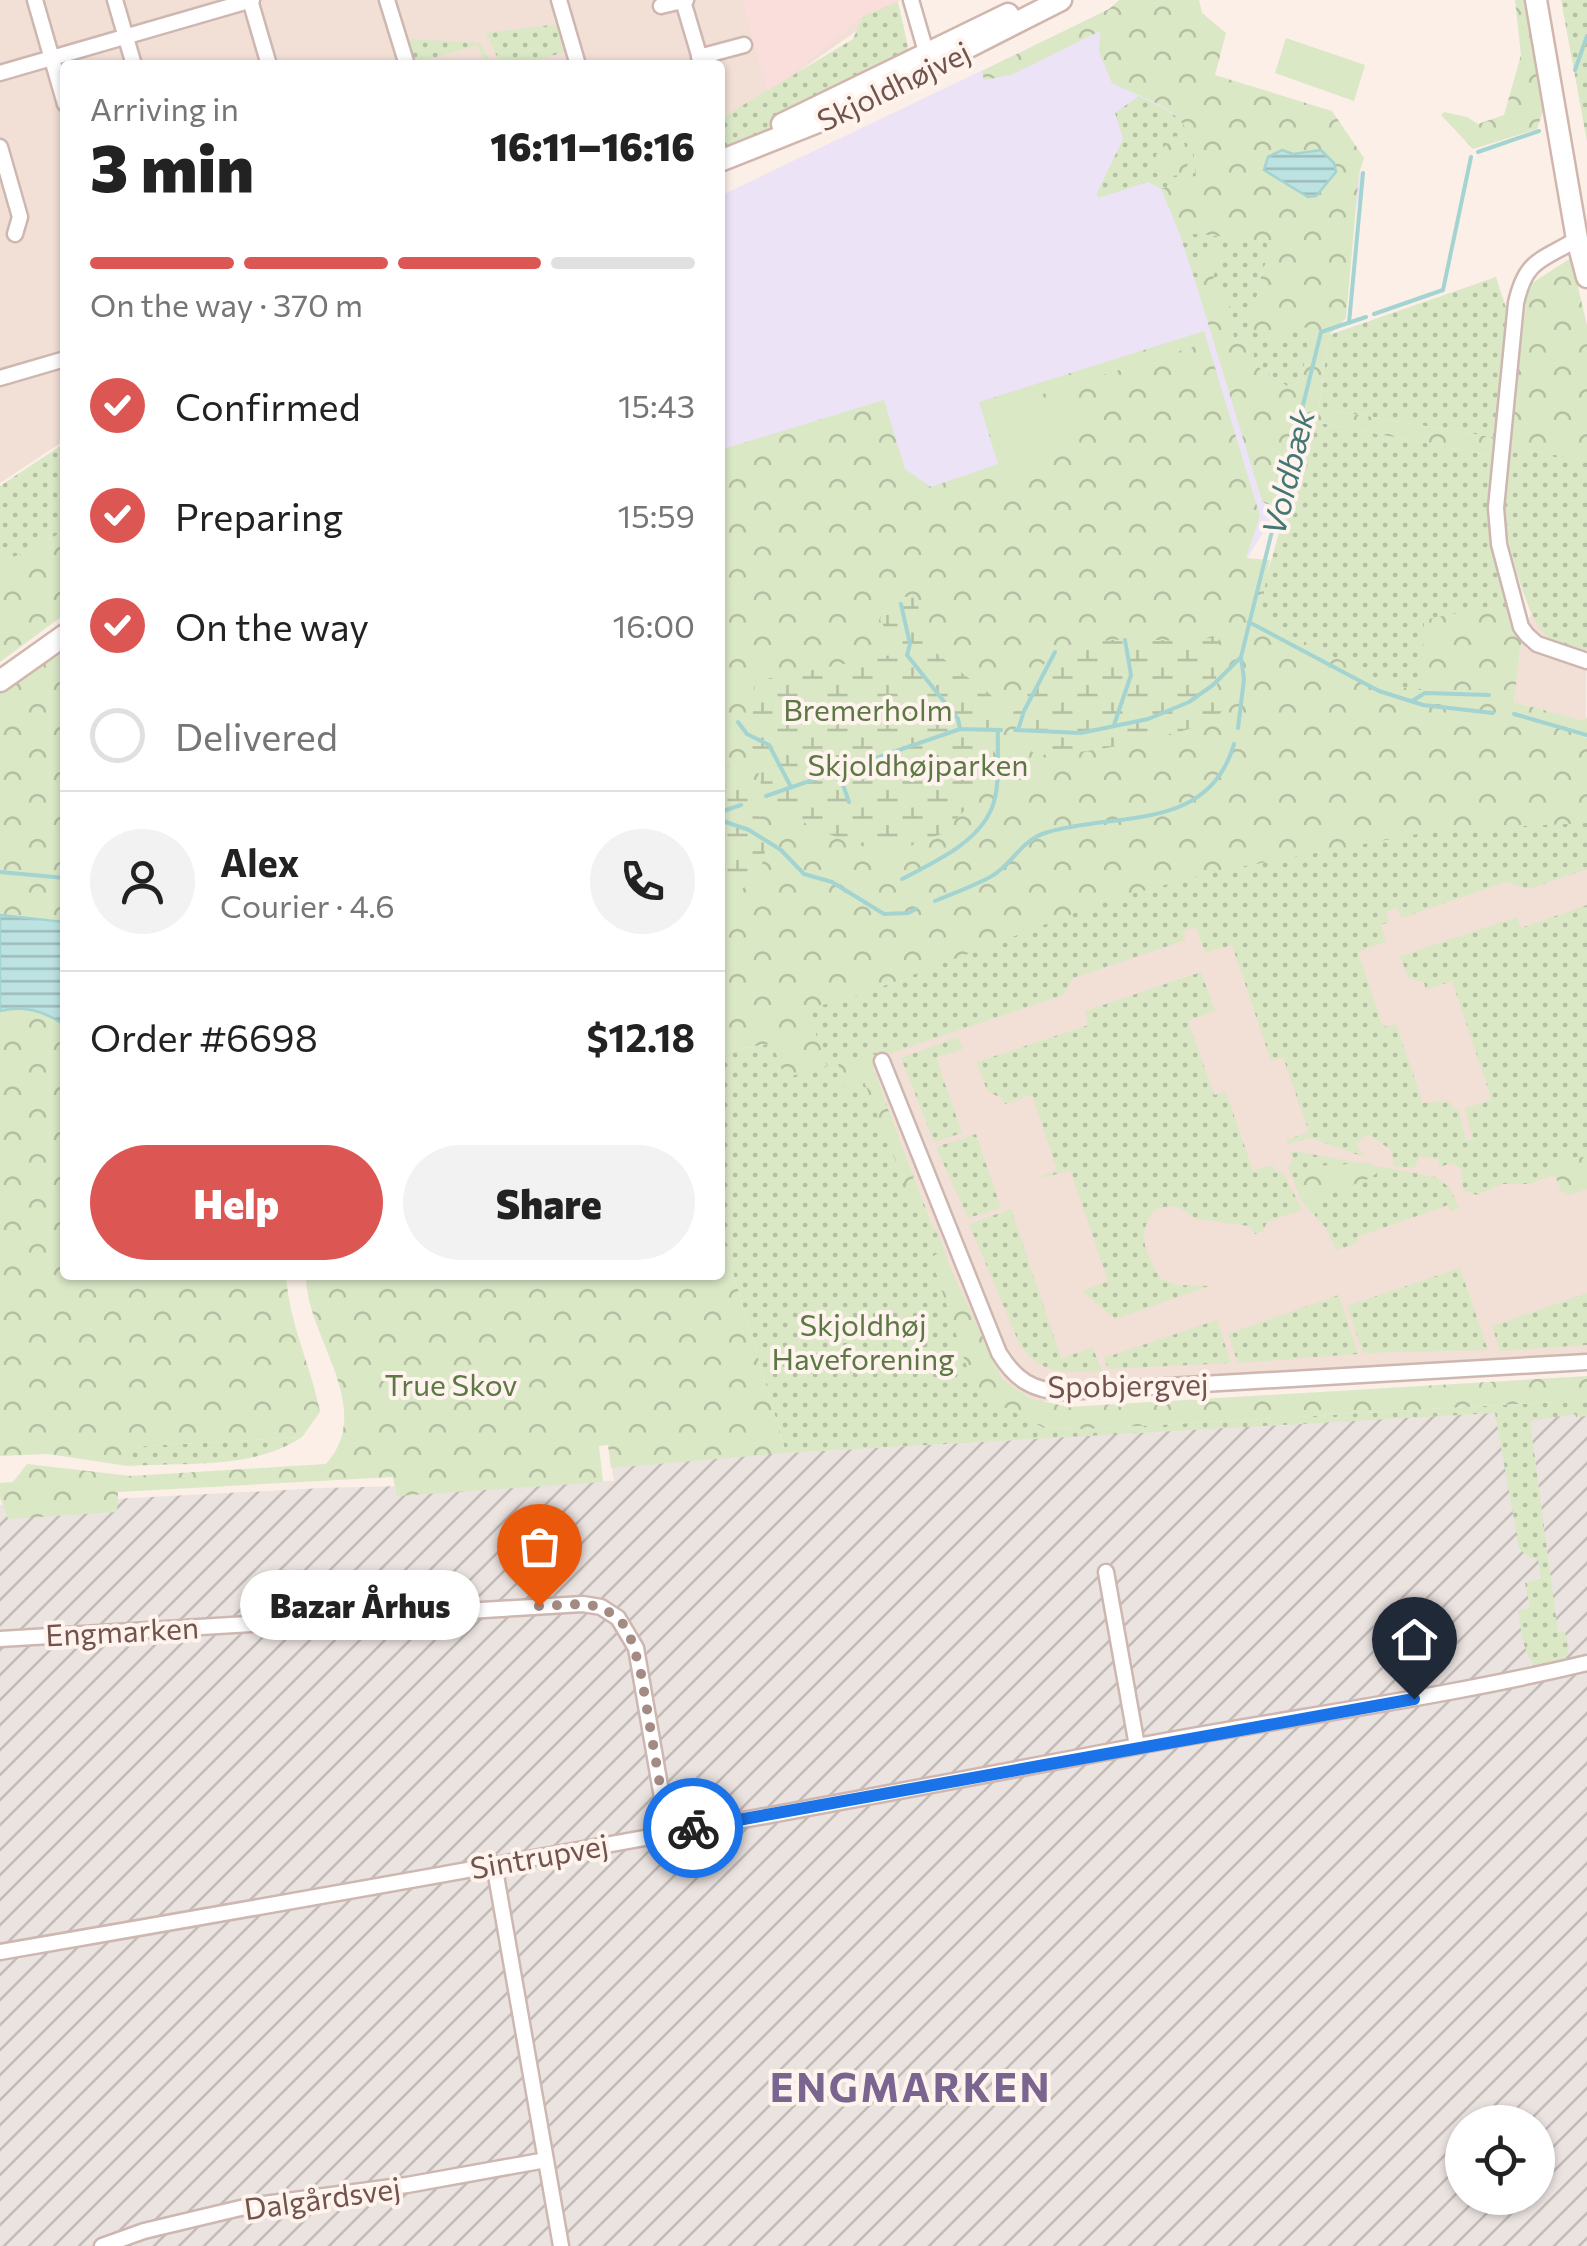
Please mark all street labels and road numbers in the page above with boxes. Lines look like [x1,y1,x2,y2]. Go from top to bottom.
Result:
street label: Skjoldhøjvej [811,32,975,138]
street label: Spobjergvej [1047,1364,1209,1404]
street label: Engmarken [44,1608,200,1652]
street label: Sintrupvej [467,1825,611,1885]
street label: Dalgårdsvej [241,2168,403,2226]

